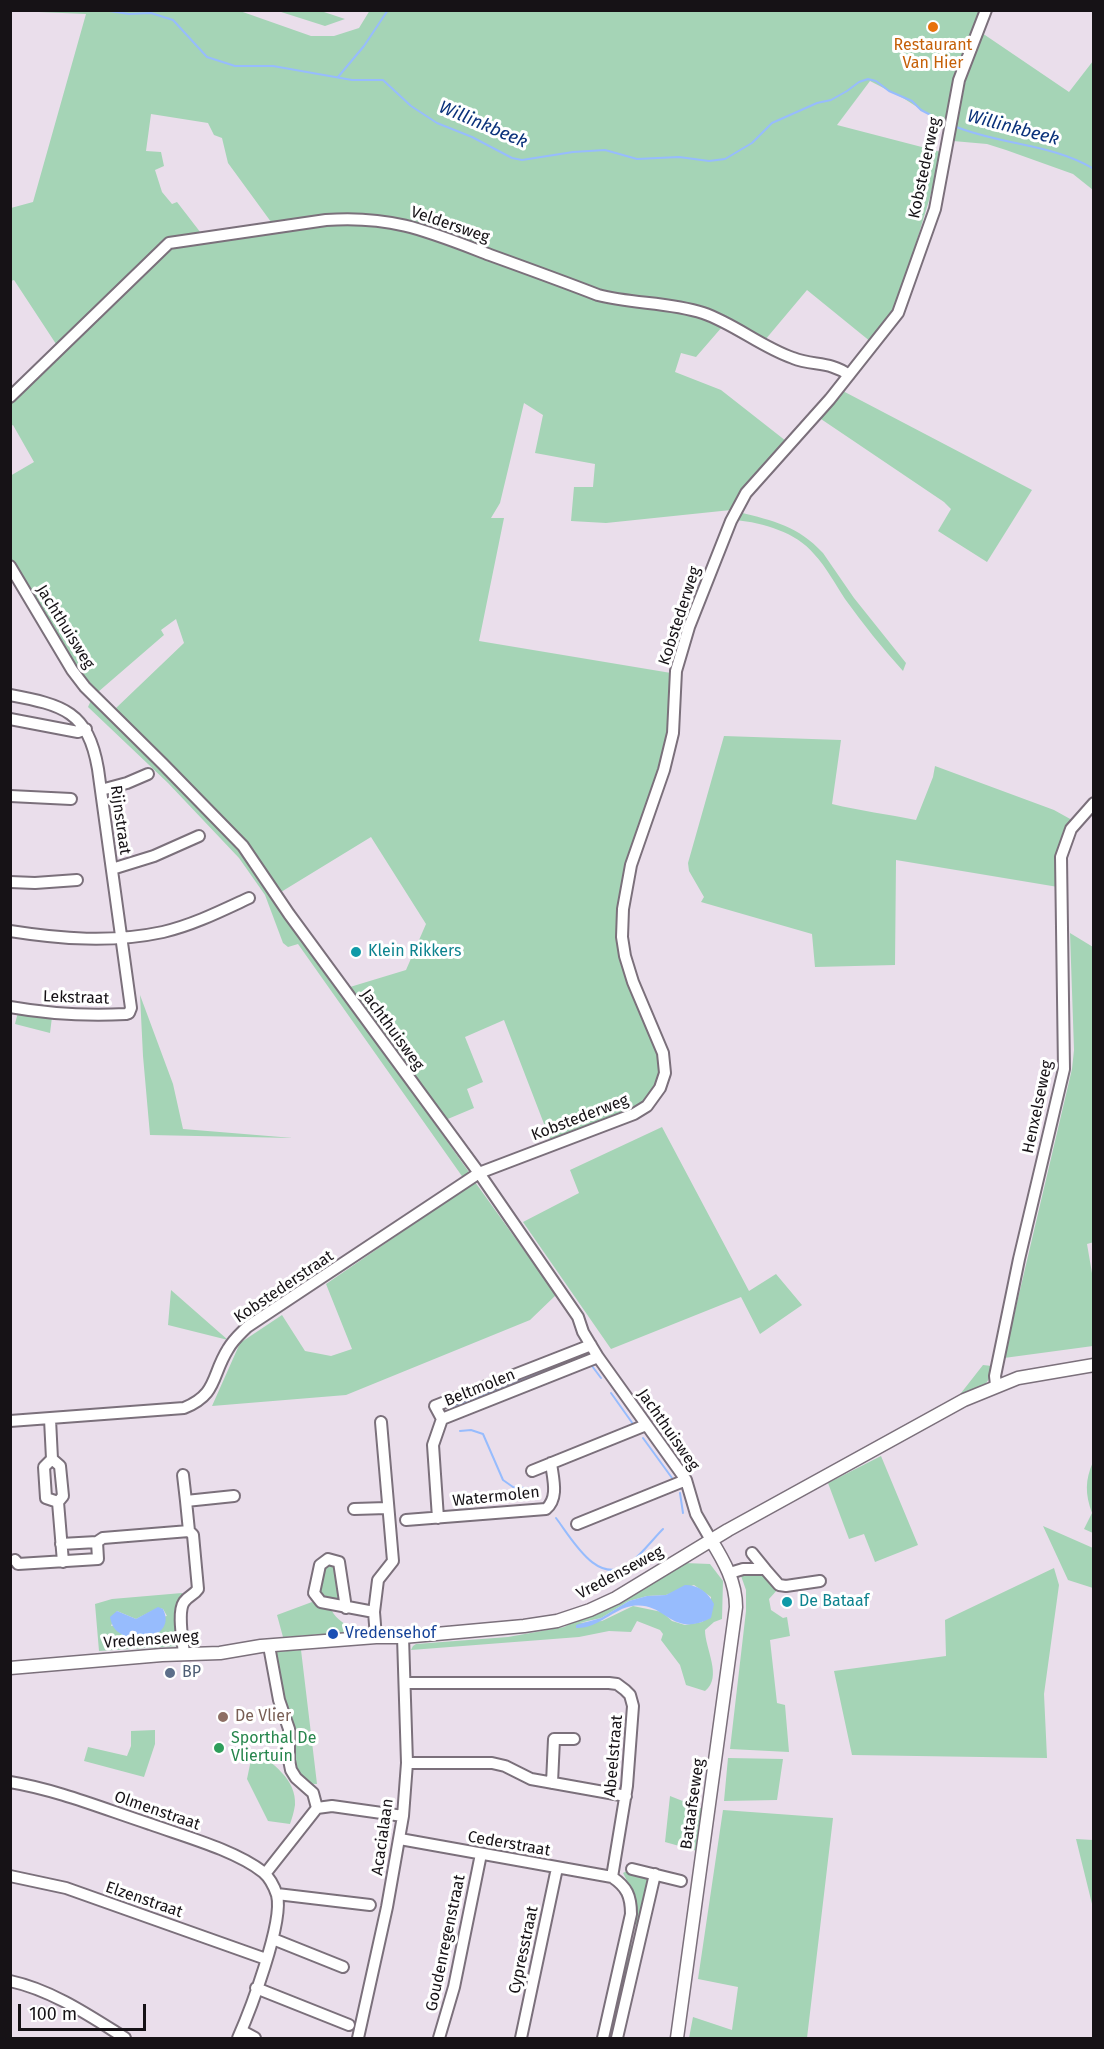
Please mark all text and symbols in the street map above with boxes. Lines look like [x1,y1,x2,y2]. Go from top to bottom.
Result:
marker: Restaurant Van Hier [926,20,940,34]
place label: Restaurant Van Hier [894,36,972,74]
water label: Willinkbeek [435,97,531,153]
water label: Willinkbeek [965,105,1061,151]
street label: Kobstederweg [905,116,945,220]
street label: Veldersweg [408,203,492,247]
street label: Kobstederweg [655,564,705,668]
street label: Jachthuisweg [32,581,98,673]
street label: Rijnstraat [106,784,134,856]
place label: Klein Rikkers [368,942,461,962]
marker: Klein Rikkers [349,945,363,959]
street label: Jachthuisweg [356,986,428,1074]
street label: Lekstraat [43,987,109,1009]
street label: Henxelseweg [1019,1059,1057,1155]
street label: Kobstederweg [529,1091,631,1145]
street label: Kobstederstraat [231,1247,337,1327]
street label: Beltmolen [442,1365,518,1411]
street label: Jachthuisweg [633,1385,703,1475]
street label: Watermolen [451,1483,541,1511]
street label: Vredenseweg [573,1542,667,1604]
place label: De Bataaf [799,1592,869,1612]
marker: De Bataaf [780,1595,794,1609]
place label: Vredensehof [345,1624,436,1644]
street label: Vredenseweg [103,1627,199,1653]
marker: Vredensehof [326,1627,340,1641]
place label: BP [182,1663,201,1683]
marker: BP [163,1666,177,1680]
place label: De Vlier [235,1707,291,1727]
marker: De Vlier [216,1710,230,1724]
street label: Abeelstraat [601,1714,627,1798]
place label: Sporthal De Vliertuin [231,1729,316,1767]
marker: Sporthal De Vliertuin [212,1741,226,1755]
street label: Bataafseweg [677,1757,709,1851]
street label: Olmenstraat [112,1787,202,1835]
street label: Acacialaan [368,1797,398,1877]
street label: Cederstraat [466,1827,552,1861]
street label: Goudenregenstraat [422,1873,470,2013]
street label: Elzenstraat [103,1878,185,1922]
street label: Cypresstraat [505,1904,543,1996]
scale bar [21,1992,148,2030]
text: 100 m [29,2003,77,2025]

